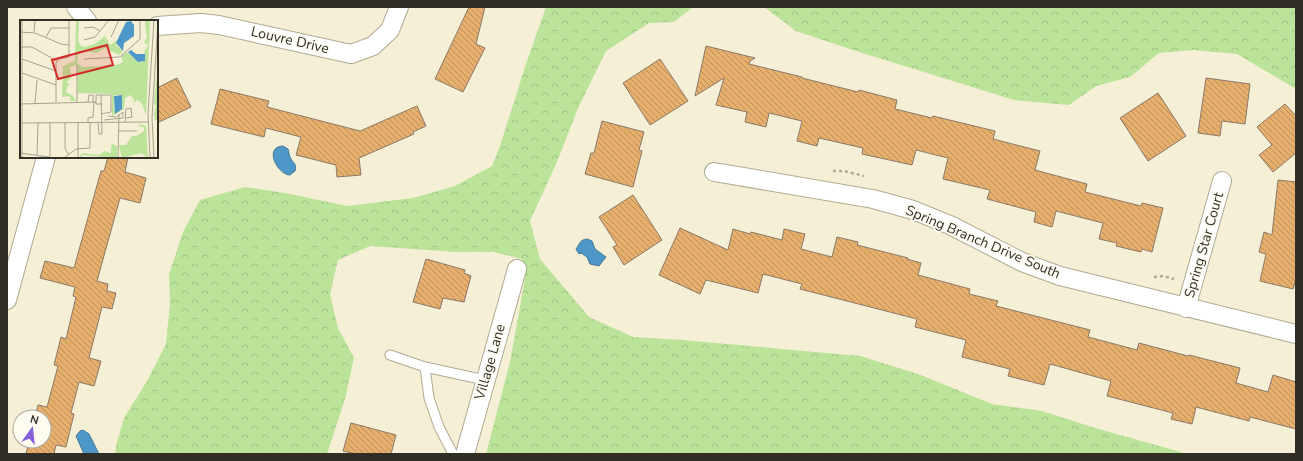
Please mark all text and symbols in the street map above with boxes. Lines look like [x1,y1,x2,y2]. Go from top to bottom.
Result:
inset map [20,20,158,158]
street label: Louvre Drive [249,22,331,58]
street label: Spring Star Court [1180,190,1228,300]
street label: Spring Branch Drive South [903,201,1063,283]
street label: Village Lane [470,322,510,403]
north arrow [12,409,52,449]
text: N [29,412,40,428]

